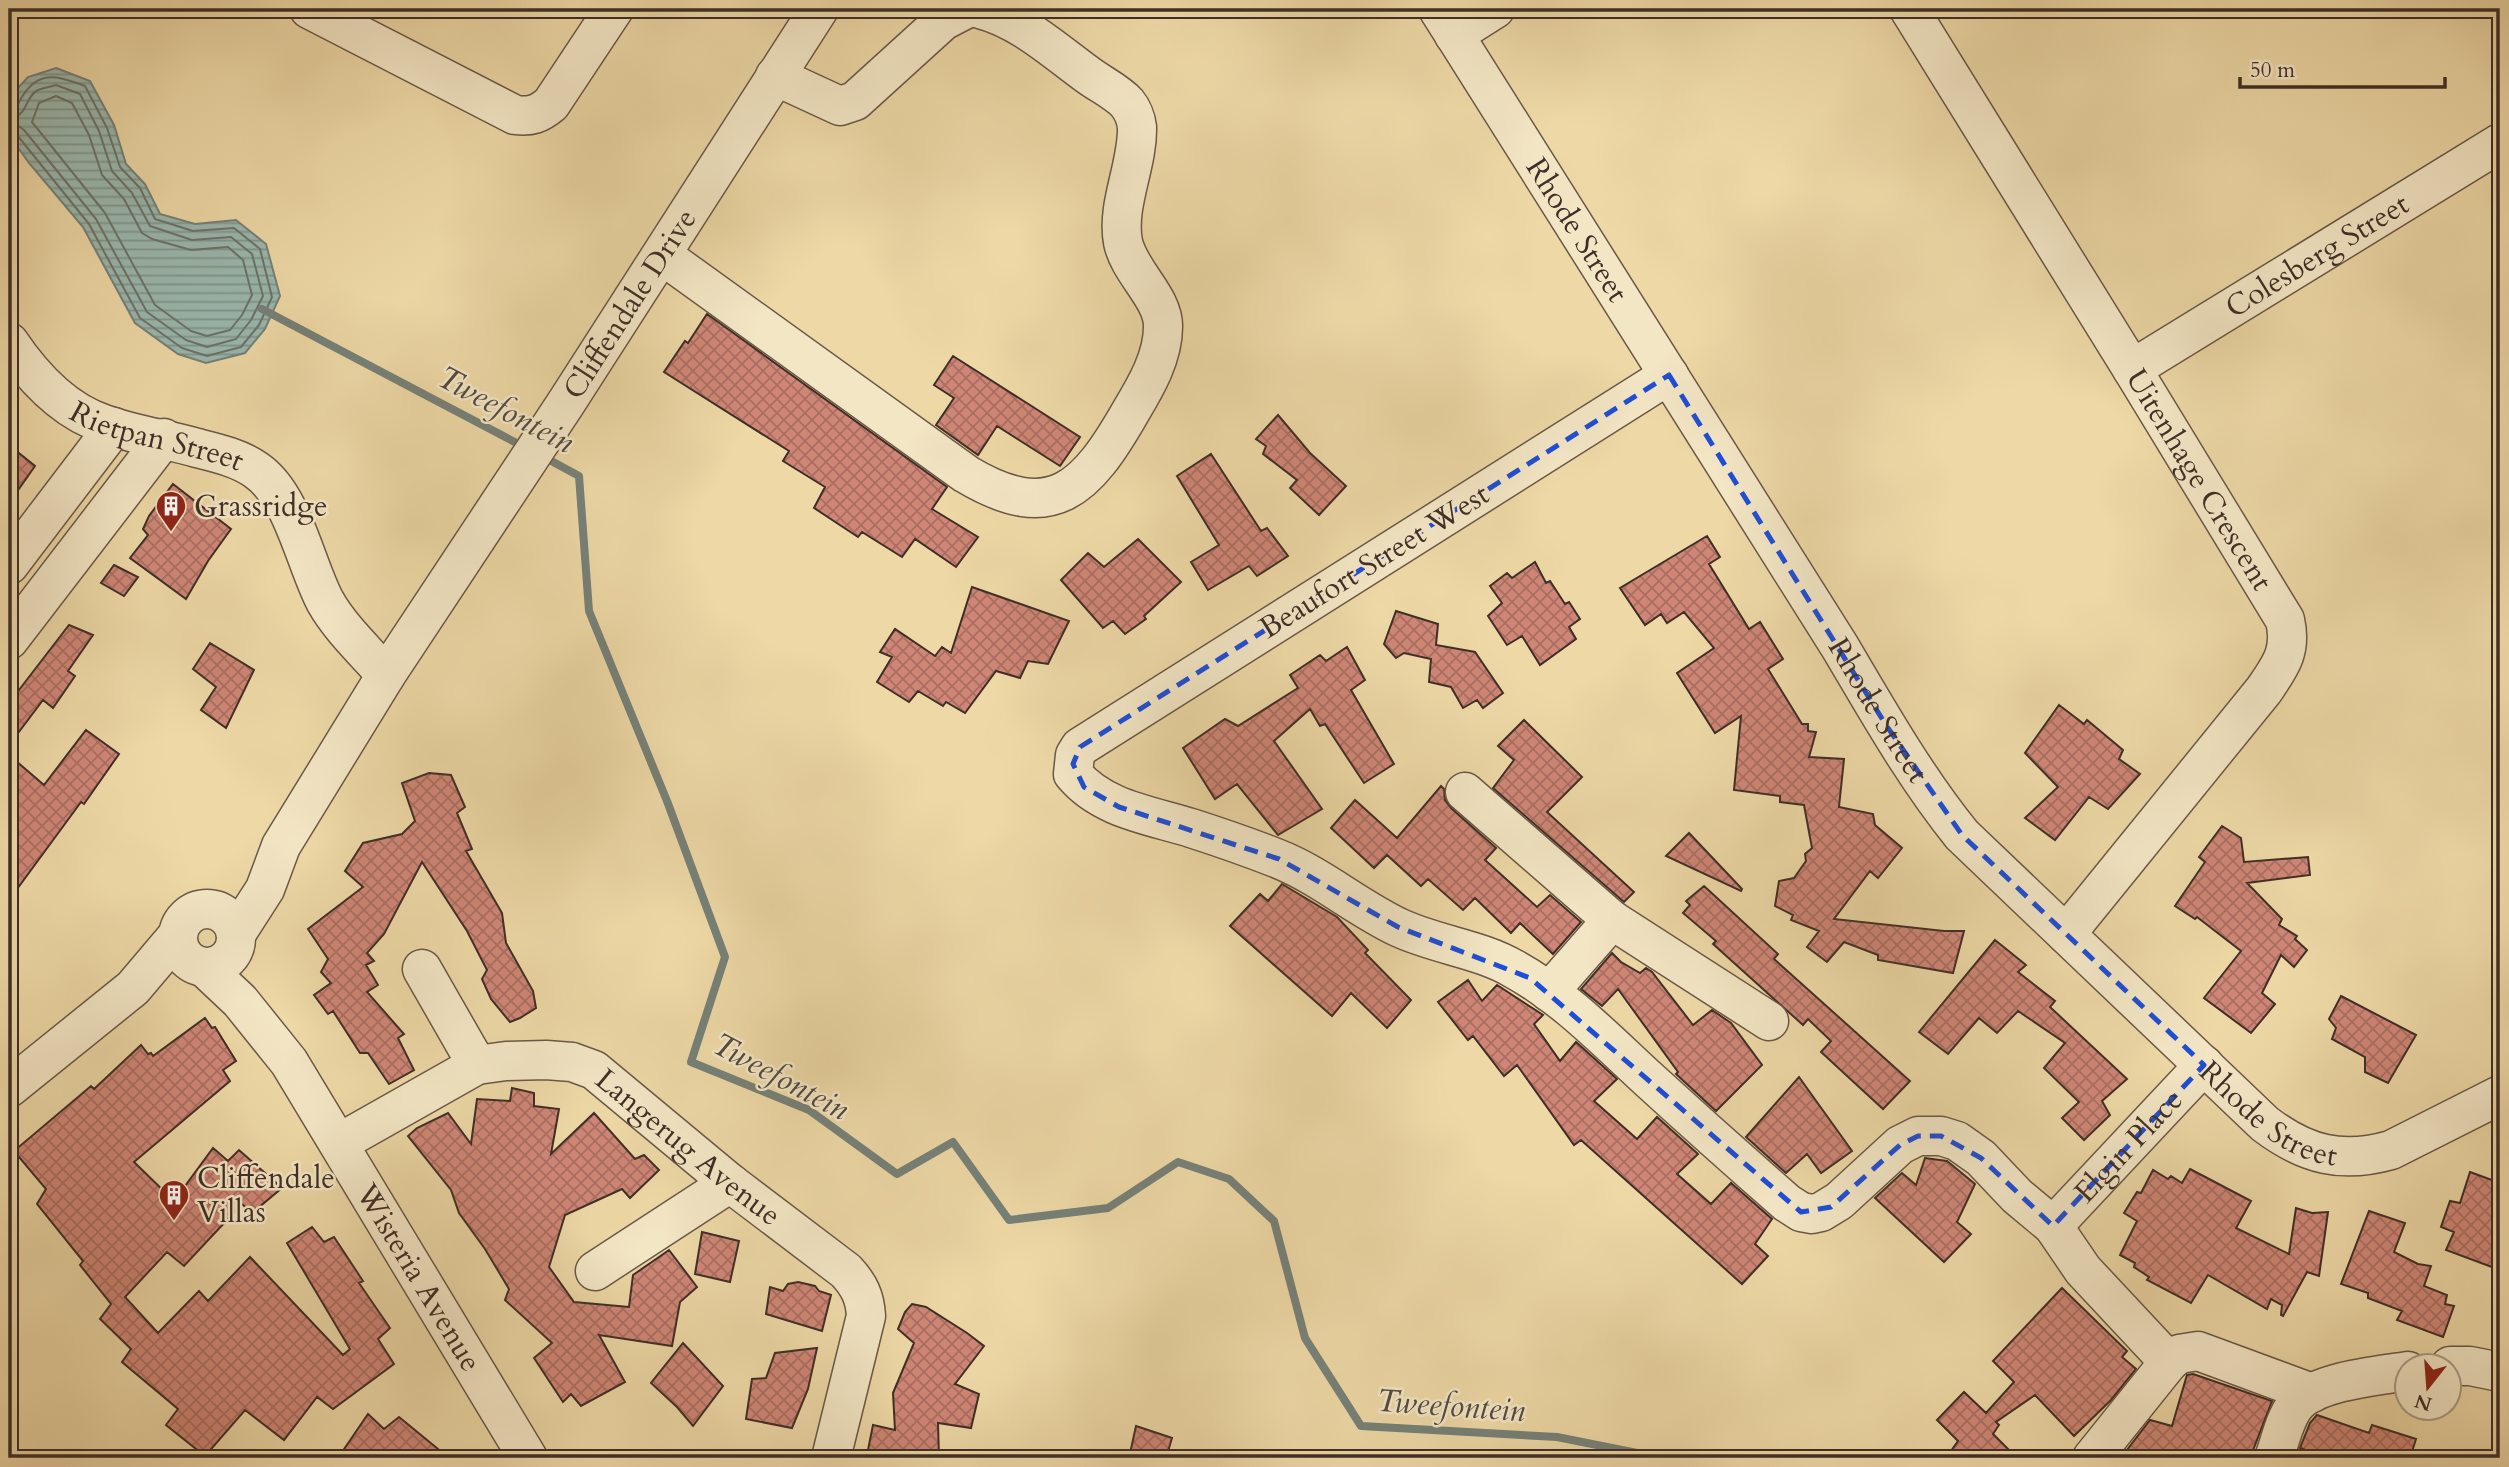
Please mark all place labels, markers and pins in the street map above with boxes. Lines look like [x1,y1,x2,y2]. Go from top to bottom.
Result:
place label: Grassridge [194,486,328,527]
building icon: Grassridge [154,489,188,533]
place label: Cliffendale Villas [197,1158,335,1233]
building icon: Cliffendale Villas [157,1178,191,1222]

